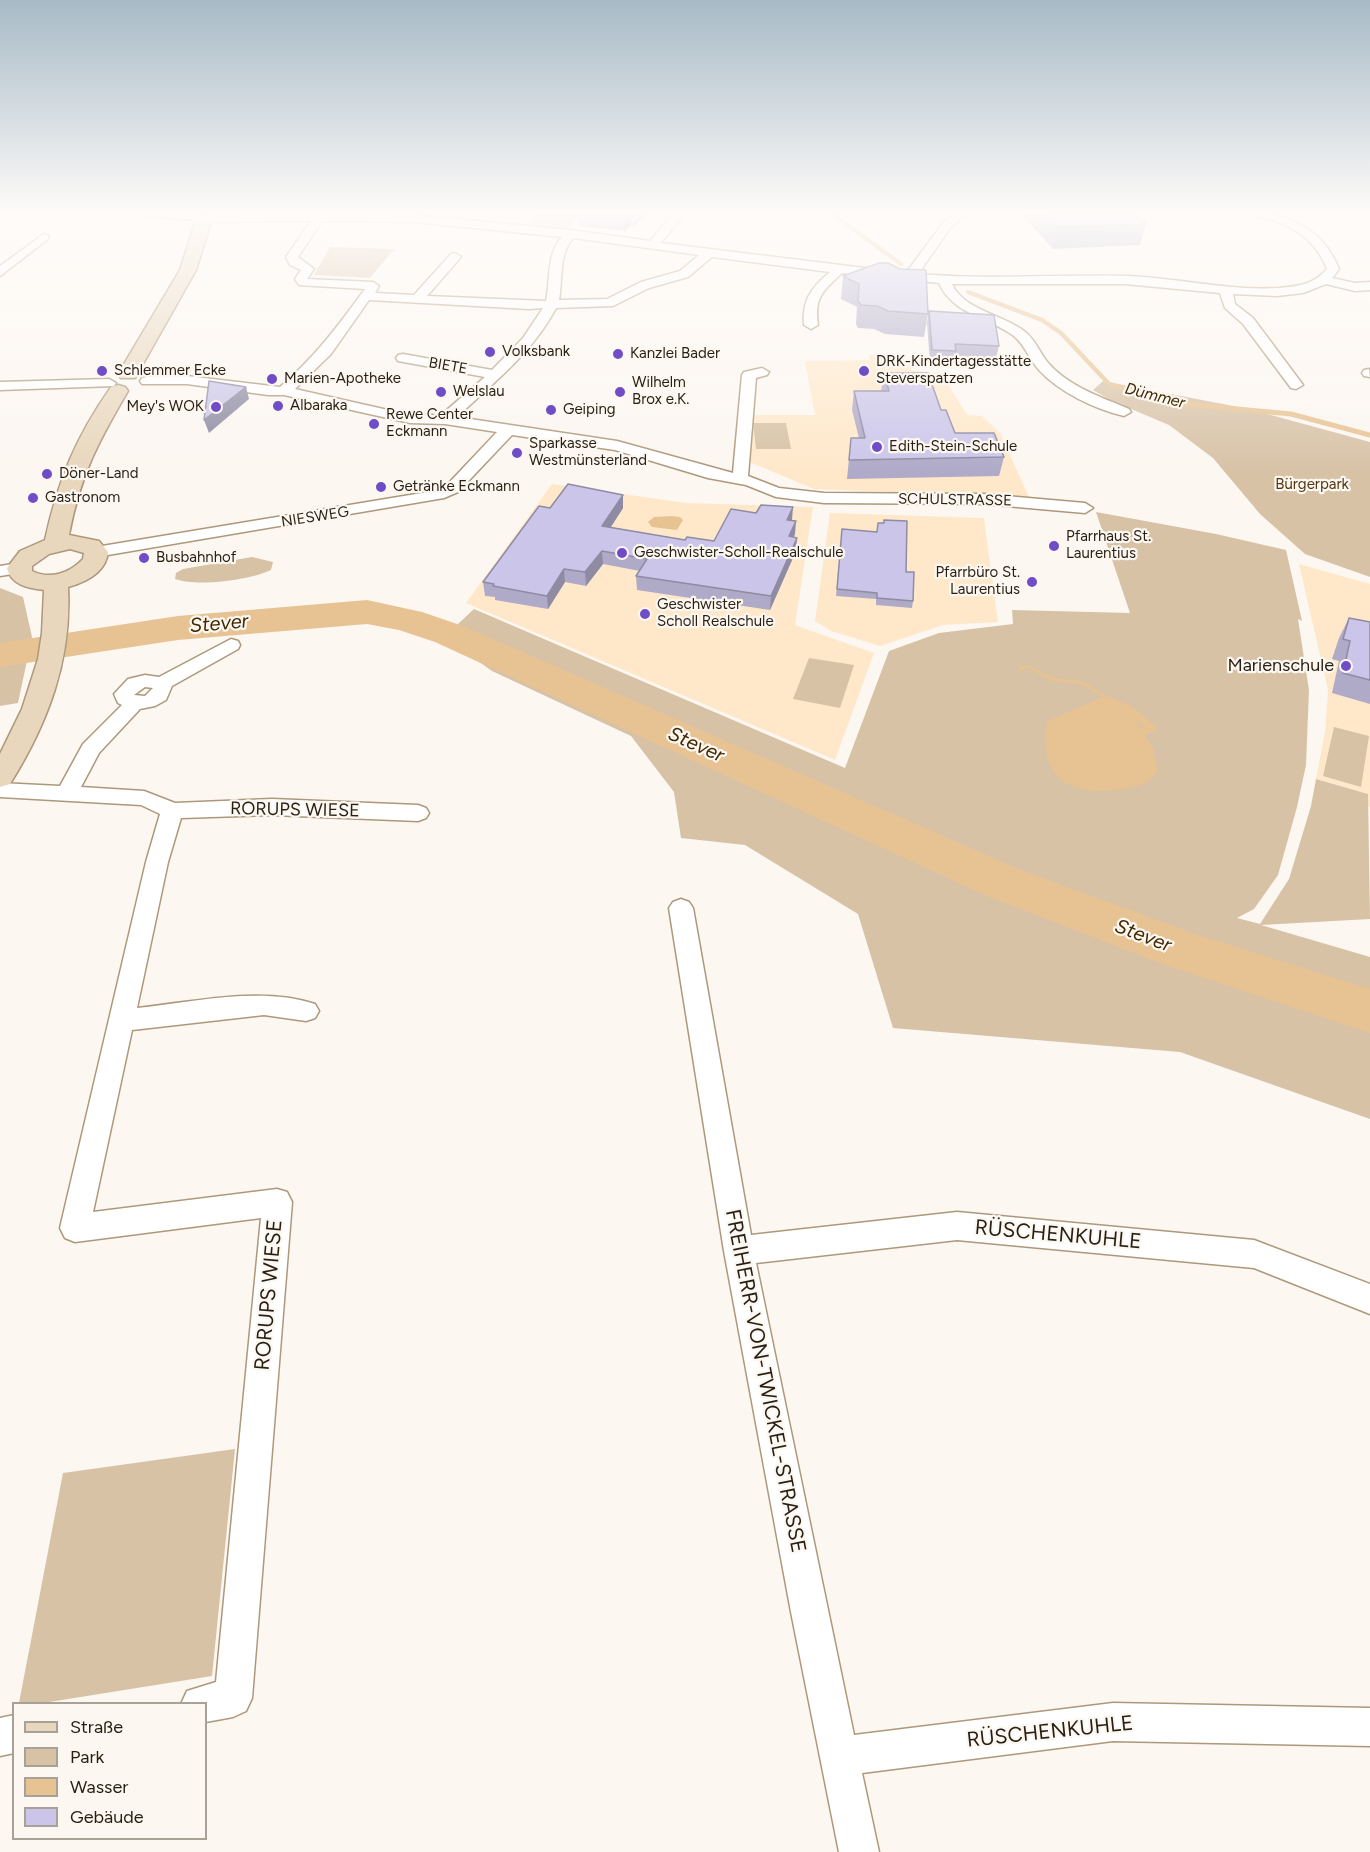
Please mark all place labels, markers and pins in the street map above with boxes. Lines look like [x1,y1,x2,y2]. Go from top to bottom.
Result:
place label: Volksbank [502,343,570,361]
marker: Volksbank [483,345,497,359]
place label: Kanzlei Bader [630,345,720,363]
marker: Kanzlei Bader [611,347,625,361]
place label: DRK-Kindertagesstätte Steverspatzen [876,353,1031,388]
place label: Schlemmer Ecke [114,362,226,380]
marker: Schlemmer Ecke [95,364,109,378]
marker: DRK-Kindertagesstätte Steverspatzen [857,364,871,378]
place label: Marien-Apotheke [284,370,401,388]
marker: Marien-Apotheke [265,372,279,386]
place label: Wilhelm Brox e.K. [632,374,689,409]
place label: Welslau [453,383,505,401]
marker: Welslau [434,385,448,399]
marker: Wilhelm Brox e.K. [613,385,627,399]
place label: Albaraka [290,397,347,415]
place label: Mey's WOK [127,398,204,416]
marker: Albaraka [271,399,285,413]
marker: Mey's WOK [209,400,223,414]
place label: Geiping [563,401,616,419]
marker: Geiping [544,403,558,417]
place label: Rewe Center Eckmann [386,406,473,441]
marker: Rewe Center Eckmann [367,417,381,431]
place label: Sparkasse Westmünsterland [529,435,647,470]
place label: Edith-Stein-Schule [889,438,1017,456]
marker: Edith-Stein-Schule [870,440,884,454]
marker: Sparkasse Westmünsterland [510,446,524,460]
place label: Döner-Land [59,465,139,483]
marker: Döner-Land [40,467,54,481]
place label: Getränke Eckmann [393,478,520,496]
marker: Getränke Eckmann [374,480,388,494]
place label: Gastronom [45,489,120,507]
marker: Gastronom [26,491,40,505]
place label: Pfarrhaus St. Laurentius [1066,528,1151,563]
marker: Pfarrhaus St. Laurentius [1047,539,1061,553]
place label: Geschwister-Scholl-Realschule [634,544,843,562]
marker: Geschwister-Scholl-Realschule [615,546,629,560]
place label: Busbahnhof [156,549,236,567]
marker: Busbahnhof [137,551,151,565]
place label: Pfarrbüro St. Laurentius [935,564,1020,599]
marker: Pfarrbüro St. Laurentius [1025,575,1039,589]
place label: Geschwister Scholl Realschule [657,596,774,631]
marker: Geschwister Scholl Realschule [638,607,652,621]
place label: Marienschule [1227,655,1334,677]
marker: Marienschule [1339,659,1353,673]

